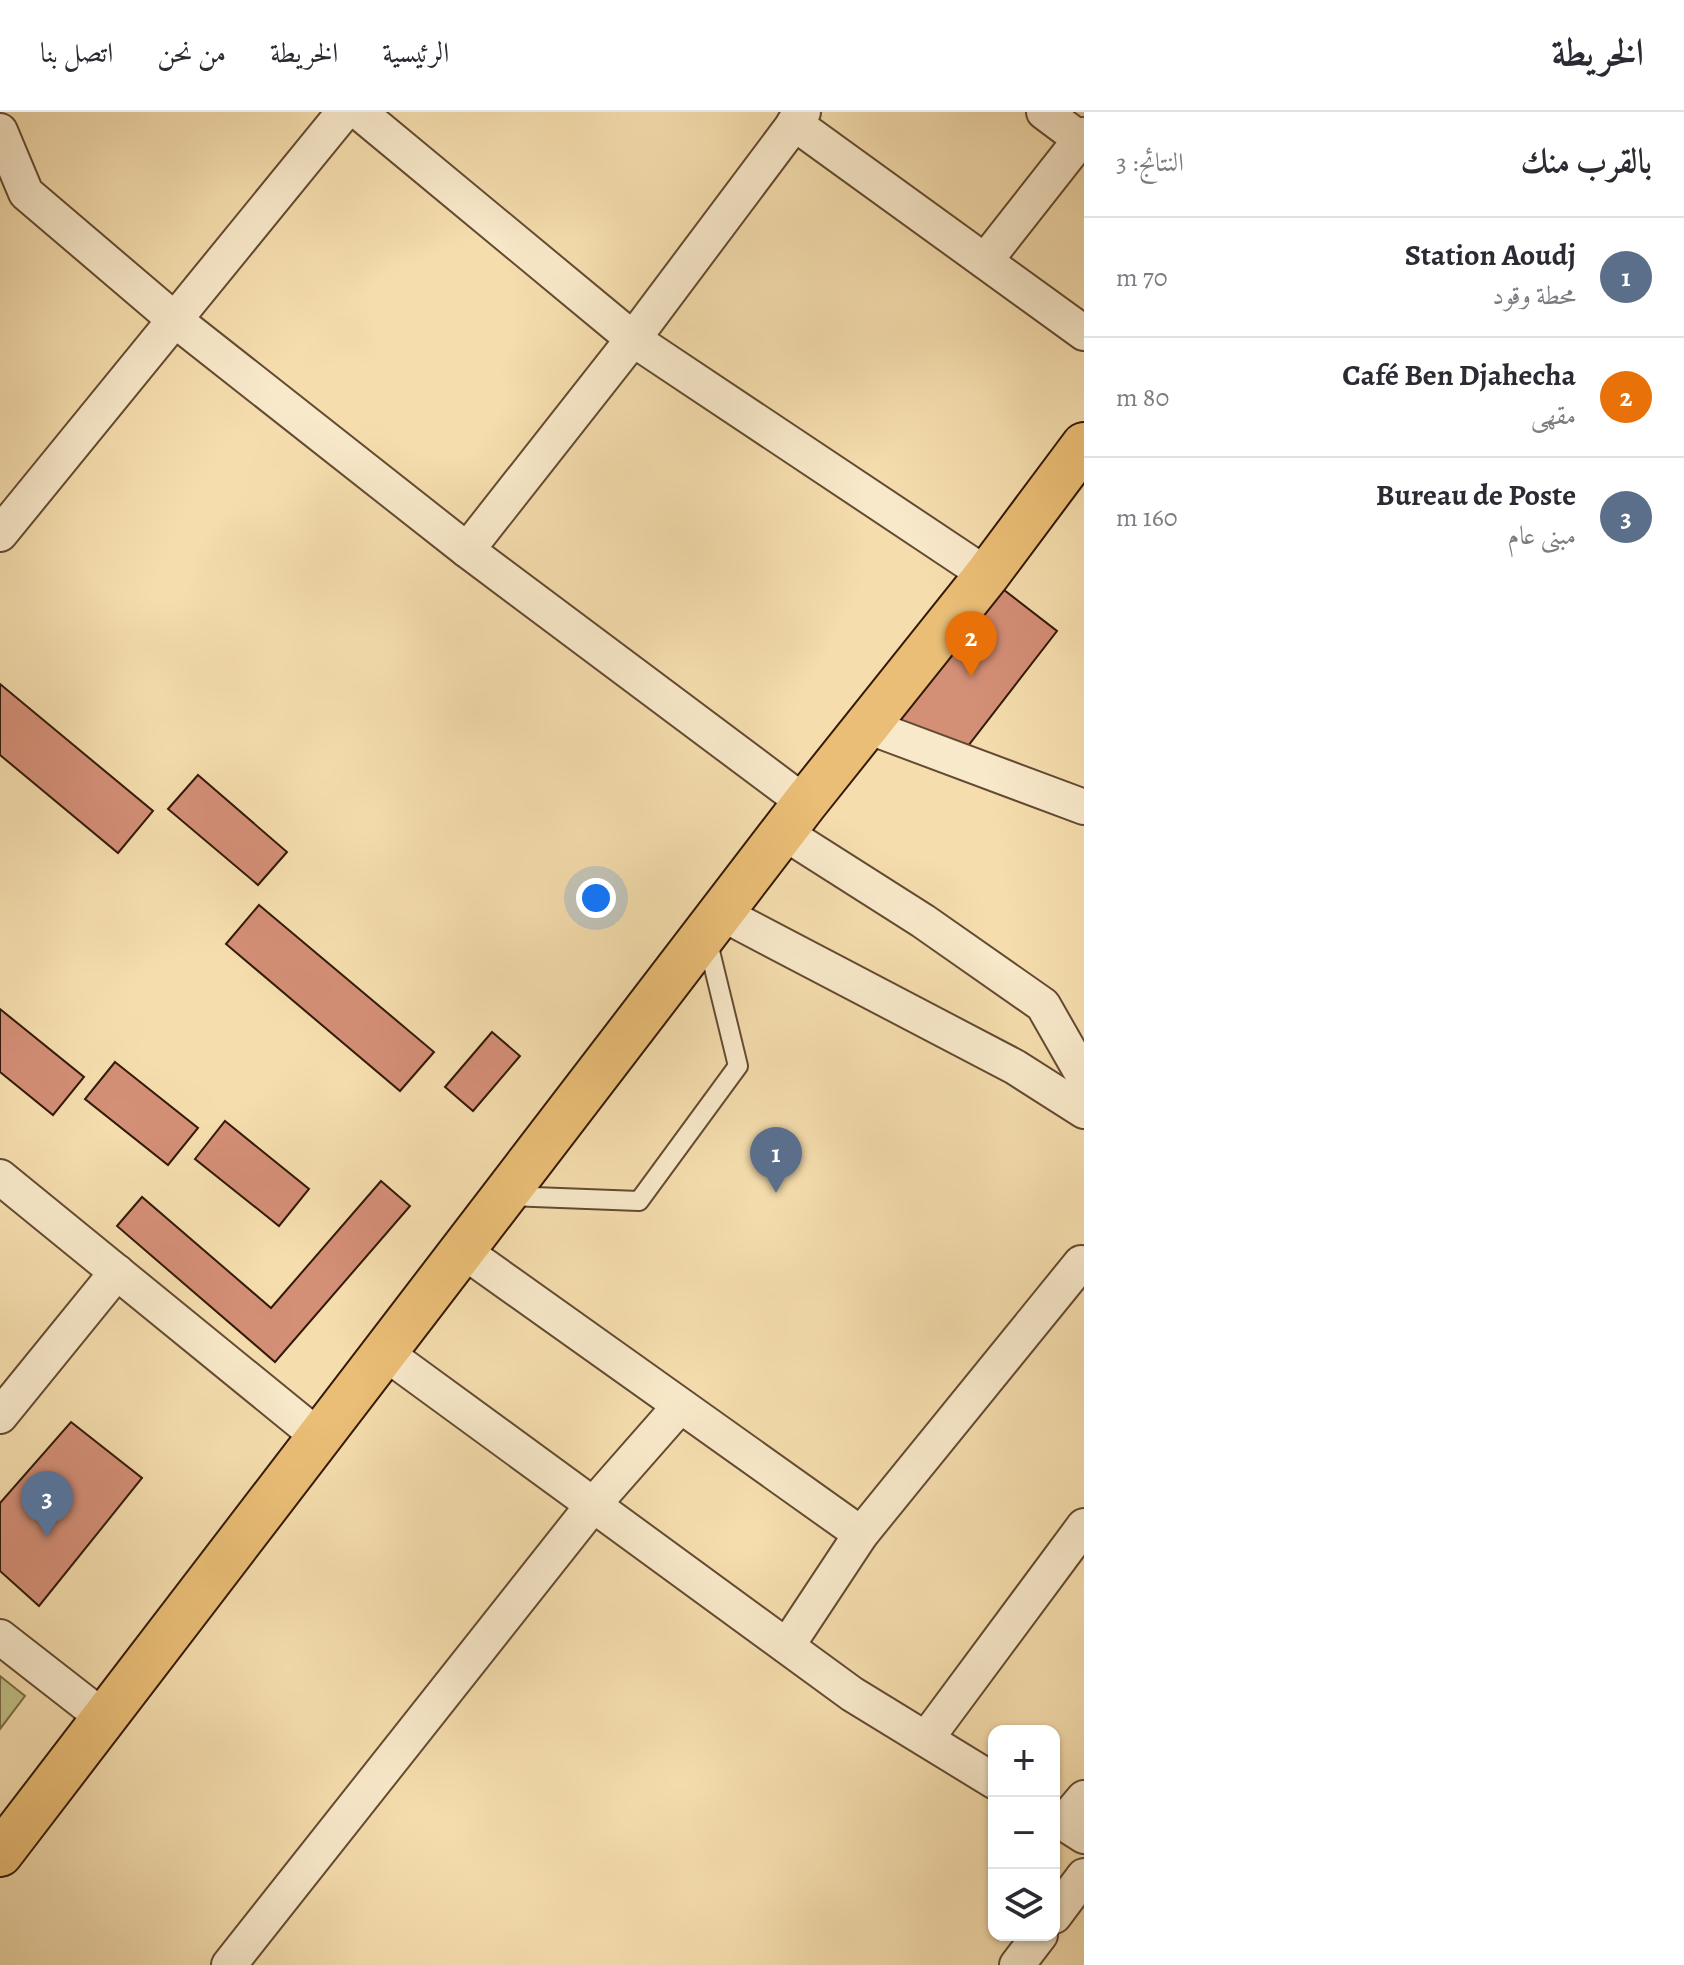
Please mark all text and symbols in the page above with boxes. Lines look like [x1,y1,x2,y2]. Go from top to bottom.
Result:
text: الخريطة [1552,26,1644,78]
text: اتصل بنا [40,34,113,72]
text: من نحن [157,34,226,72]
text: الخريطة [270,34,338,72]
text: الرئيسية [382,34,449,72]
text: بالقرب منك [1520,137,1652,184]
text: النتائج: 3 [1116,145,1184,180]
text: Station Aoudj [1405,235,1576,275]
text: 70 m [1116,260,1168,295]
text: 1 [1621,260,1631,295]
text: محطة وقود [1492,278,1576,313]
text: Café Ben Djahecha [1342,355,1576,395]
text: 80 m [1116,380,1169,415]
text: 2 [1620,380,1632,415]
text: مقهى [1531,398,1576,433]
text: Bureau de Poste [1376,475,1576,515]
text: 160 m [1116,500,1178,535]
text: 3 [1620,500,1632,535]
text: مبنى عام [1508,518,1576,553]
pin: 2 [945,611,997,677]
your location [576,878,616,918]
pin: 1 [750,1127,802,1193]
pin: 3 [21,1471,73,1537]
map controls [988,1725,1060,1941]
button: + [988,1725,1060,1797]
button: − [988,1797,1060,1869]
button: layers [988,1869,1060,1941]

